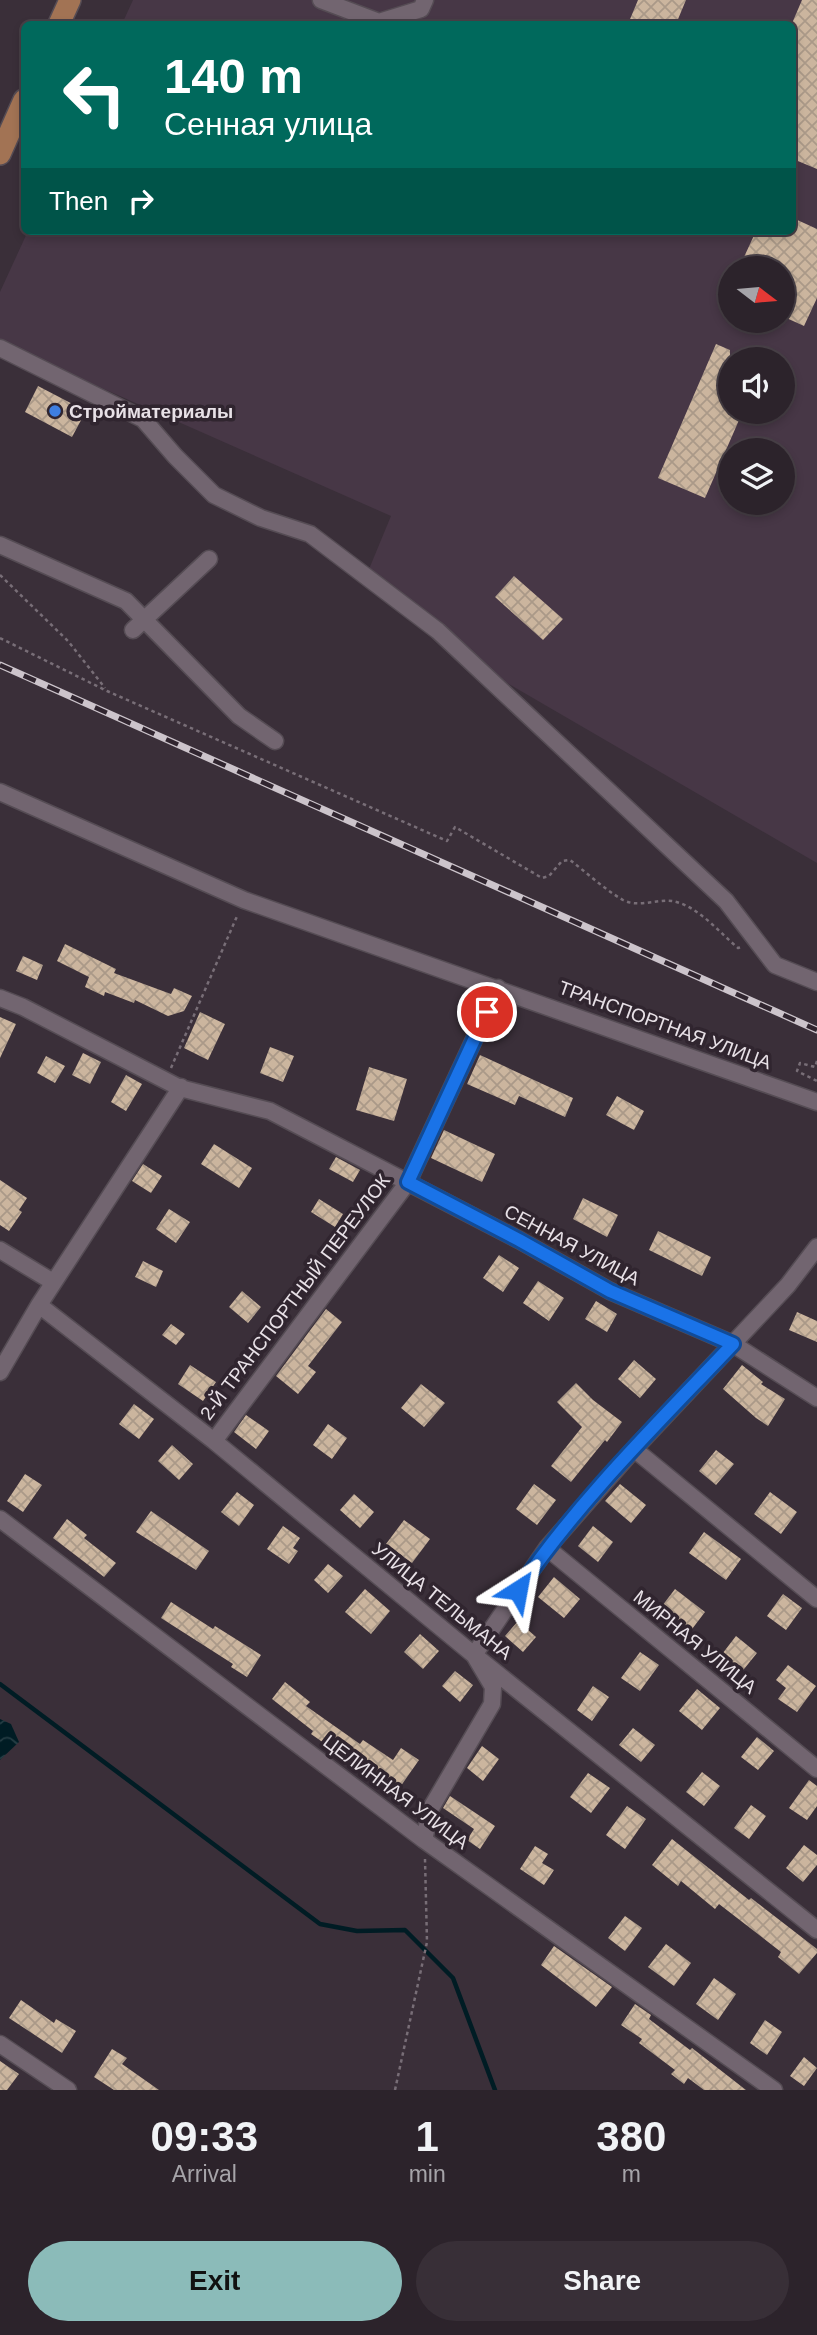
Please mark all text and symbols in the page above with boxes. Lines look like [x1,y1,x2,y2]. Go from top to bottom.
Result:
icon: left [49,49,140,140]
text: 140 m [164,49,303,103]
text: Сенная улица [164,106,372,142]
icon: right [122,182,160,220]
text: Then [49,186,108,216]
north arrow [718,256,794,332]
map controls [718,256,795,515]
button: sound [718,347,795,424]
place label: Стройматериалы [69,401,233,422]
marker: Стройматериалы [47,403,63,419]
button: layers [718,438,795,515]
street label: ТРАНСПОРТНАЯ УЛИЦА [556,977,774,1073]
pin [457,982,517,1042]
icon: arrive [468,993,506,1031]
street label: 2-Й ТРАНСПОРТНЫЙ ПЕРЕУЛОК [196,1170,394,1424]
street label: СЕННАЯ УЛИЦА [501,1201,643,1290]
street label: УЛИЦА ТЕЛЬМАНА [368,1538,516,1664]
position arrow [481,1553,555,1627]
street label: МИРНАЯ УЛИЦА [629,1586,761,1698]
street label: ЦЕЛИННАЯ УЛИЦА [319,1731,473,1854]
text: 09:33 [151,2113,258,2160]
text: 1 [415,2113,439,2160]
text: 380 [596,2113,666,2160]
text: Arrival [172,2161,237,2187]
text: min [409,2161,446,2187]
text: m [622,2161,641,2187]
button: Exit [28,2241,402,2321]
button: Share [416,2241,789,2321]

